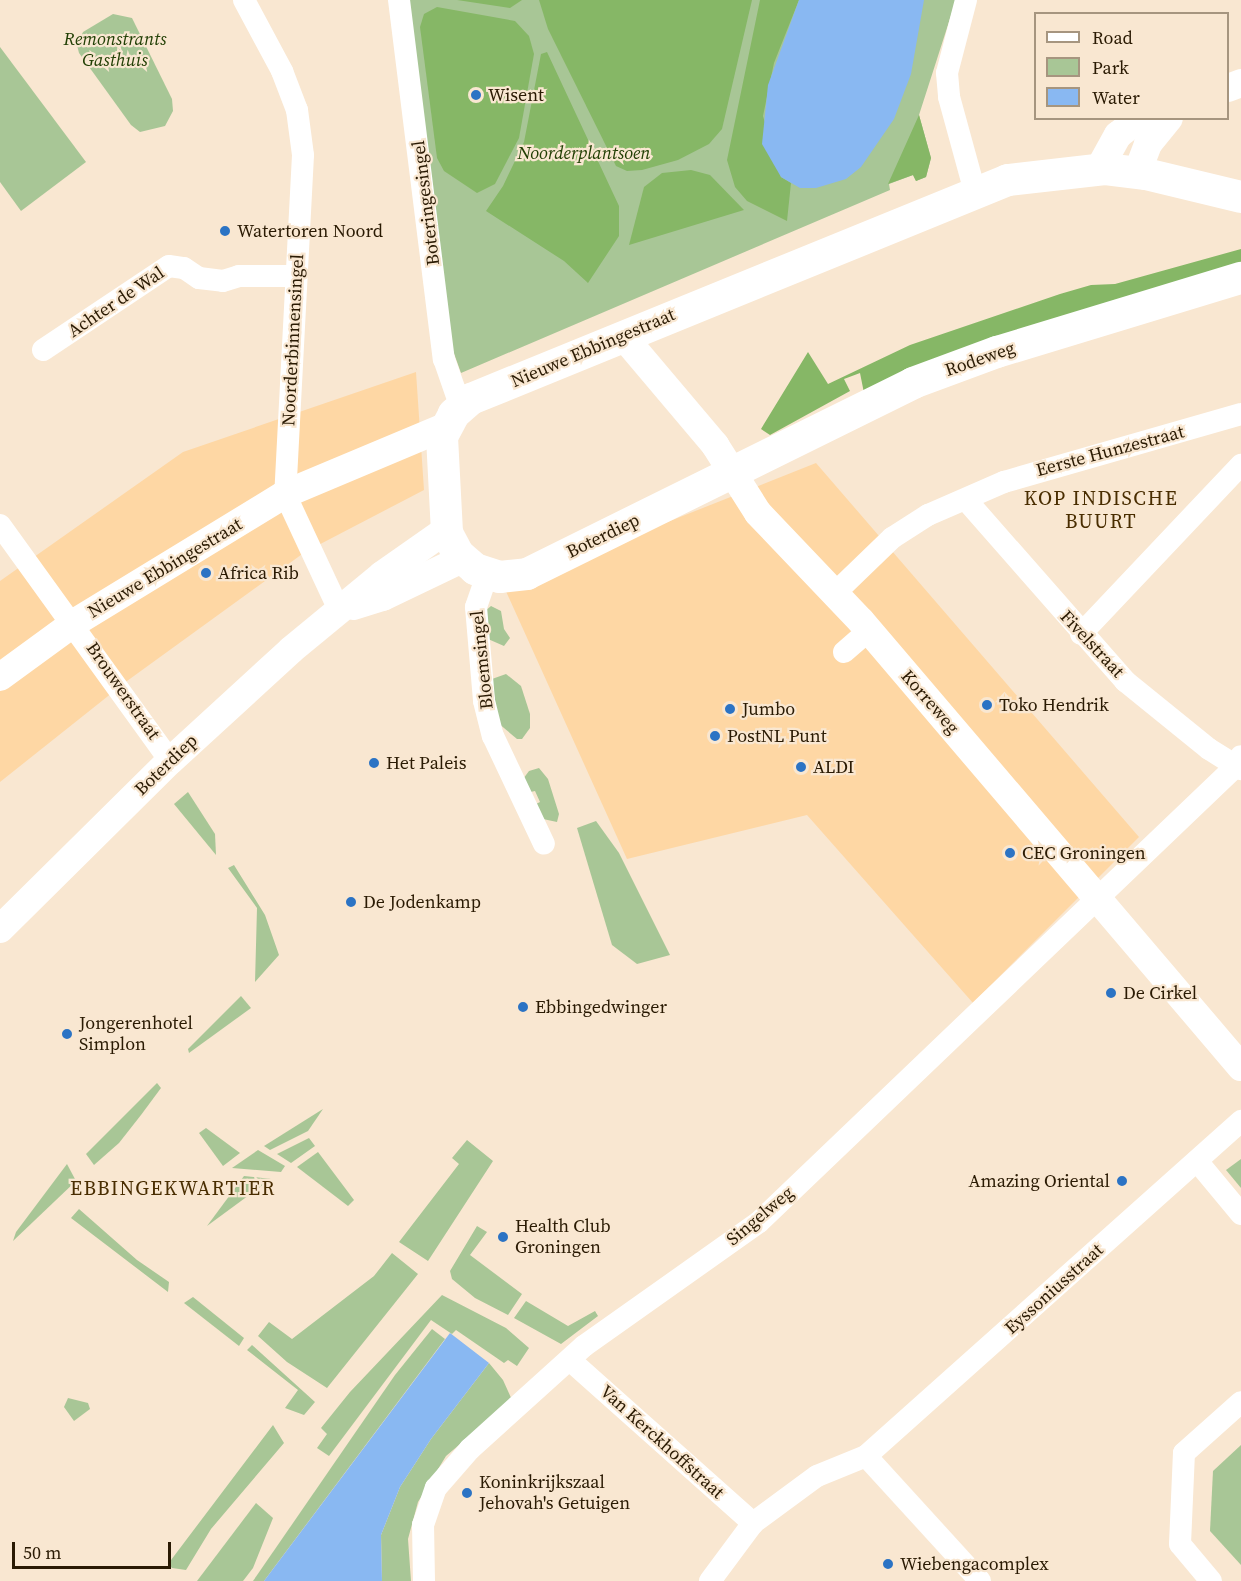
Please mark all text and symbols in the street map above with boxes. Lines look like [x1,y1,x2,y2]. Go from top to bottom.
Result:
legend [1034,12,1229,120]
text: Road [1092,25,1133,50]
park label: Remonstrants Gasthuis [64,29,166,72]
text: Park [1092,55,1129,80]
place label: Wisent [488,84,544,106]
text: Water [1092,85,1140,110]
marker: Wisent [469,88,483,102]
street label: Boteringesingel [408,139,444,267]
park label: Noorderplantsoen [518,142,650,164]
place label: Watertoren Noord [237,220,383,242]
marker: Watertoren Noord [218,224,232,238]
street label: Noorderbinnensingel [278,253,308,427]
street label: Achter de Wal [64,262,168,342]
street label: Nieuwe Ebbingestraat [508,304,678,392]
street label: Rodeweg [942,337,1018,381]
street label: Eerste Hunzestraat [1034,421,1186,481]
district label: KOP INDISCHE BUURT [1024,486,1178,533]
street label: Boterdiep [563,509,643,563]
street label: Nieuwe Ebbingestraat [84,513,246,623]
place label: Africa Rib [218,562,299,584]
marker: Africa Rib [199,566,213,580]
street label: Fivelstraat [1056,606,1128,682]
street label: Bloemsingel [466,609,498,711]
street label: Brouwerstraat [82,638,164,744]
street label: Korreweg [896,666,964,738]
place label: Toko Hendrik [999,694,1109,716]
place label: Jumbo [742,698,795,720]
marker: Toko Hendrik [980,698,994,712]
marker: Jumbo [723,702,737,716]
place label: PostNL Punt [727,725,827,747]
marker: PostNL Punt [708,729,722,743]
street label: Boterdiep [130,730,202,800]
place label: Het Paleis [386,752,467,774]
marker: Het Paleis [367,756,381,770]
place label: ALDI [813,756,854,778]
marker: ALDI [794,760,808,774]
place label: CEC Groningen [1022,842,1146,864]
marker: CEC Groningen [1003,846,1017,860]
place label: De Jodenkamp [363,891,481,913]
marker: De Jodenkamp [344,895,358,909]
place label: De Cirkel [1123,982,1197,1004]
marker: De Cirkel [1104,986,1118,1000]
place label: Ebbingedwinger [535,996,667,1018]
marker: Ebbingedwinger [516,1000,530,1014]
place label: Jongerenhotel Simplon [79,1013,193,1056]
marker: Jongerenhotel Simplon [60,1027,74,1041]
place label: Amazing Oriental [969,1170,1110,1192]
marker: Amazing Oriental [1115,1174,1129,1188]
district label: EBBINGEKWARTIER [70,1176,276,1200]
street label: Singelweg [722,1182,798,1250]
place label: Health Club Groningen [515,1216,611,1258]
marker: Health Club Groningen [496,1230,510,1244]
street label: Eyssoniusstraat [1000,1239,1108,1339]
street label: Van Kerckhoffstraat [596,1381,728,1503]
place label: Koninkrijkszaal Jehovah's Getuigen [479,1472,630,1514]
marker: Koninkrijkszaal Jehovah's Getuigen [460,1486,474,1500]
scale bar [15,1530,174,1568]
text: 50 m [23,1540,61,1565]
place label: Wiebengacomplex [900,1553,1049,1575]
marker: Wiebengacomplex [881,1557,895,1571]

